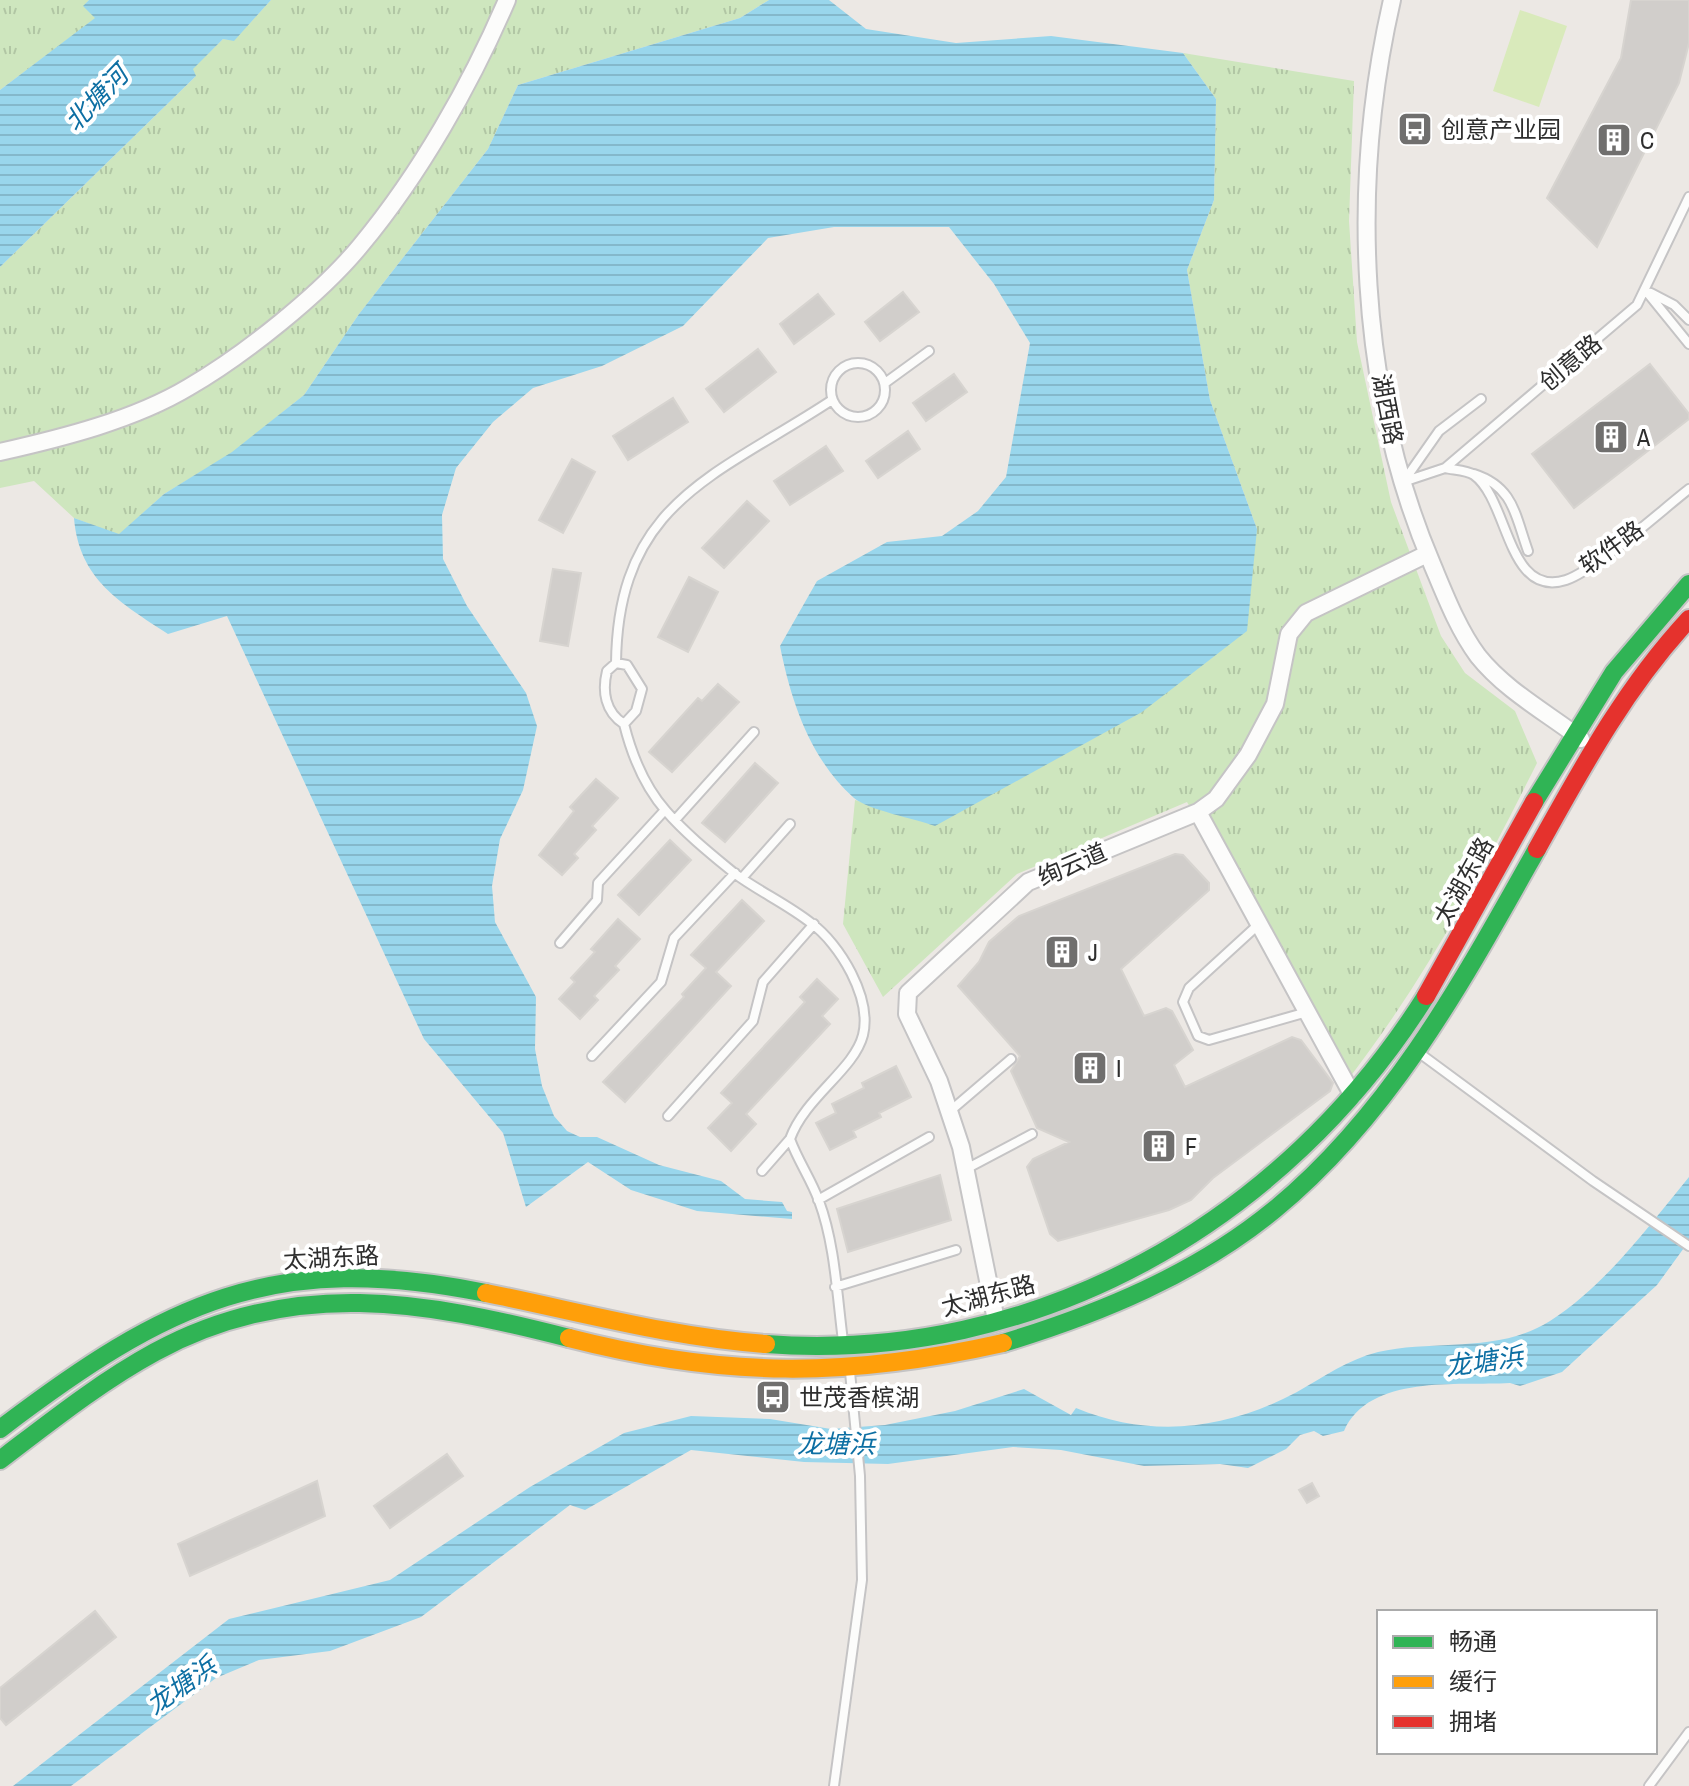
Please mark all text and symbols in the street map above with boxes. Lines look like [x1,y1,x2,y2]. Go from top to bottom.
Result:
water label: 北塘河 [56,54,139,138]
bus stop icon: 创意产业园 [1396,110,1434,148]
place label: 创意产业园 [1441,113,1561,145]
building icon: C [1595,121,1633,159]
place label: C [1640,124,1654,156]
street label: 创意路 [1532,327,1608,397]
street label: 湖西路 [1365,371,1411,447]
building icon: A [1592,418,1630,456]
place label: A [1636,421,1651,453]
street label: 软件路 [1572,513,1650,581]
street label: 太湖东路 [1426,831,1500,931]
street label: 绚云道 [1033,835,1111,893]
building icon: J [1043,933,1081,971]
place label: J [1088,936,1098,968]
building icon: I [1071,1049,1109,1087]
place label: I [1116,1052,1121,1084]
building icon: F [1140,1127,1178,1165]
place label: F [1185,1130,1197,1162]
street label: 太湖东路 [282,1239,380,1275]
street label: 太湖东路 [937,1267,1039,1323]
water label: 龙塘浜 [1443,1338,1527,1384]
bus stop icon: 世茂香槟湖 [754,1378,792,1416]
place label: 世茂香槟湖 [799,1381,919,1413]
water label: 龙塘浜 [797,1426,877,1461]
legend [1377,1610,1657,1754]
text: 畅通 [1449,1625,1497,1657]
water label: 龙塘浜 [139,1647,225,1722]
text: 缓行 [1449,1665,1497,1697]
text: 拥堵 [1449,1705,1497,1737]

